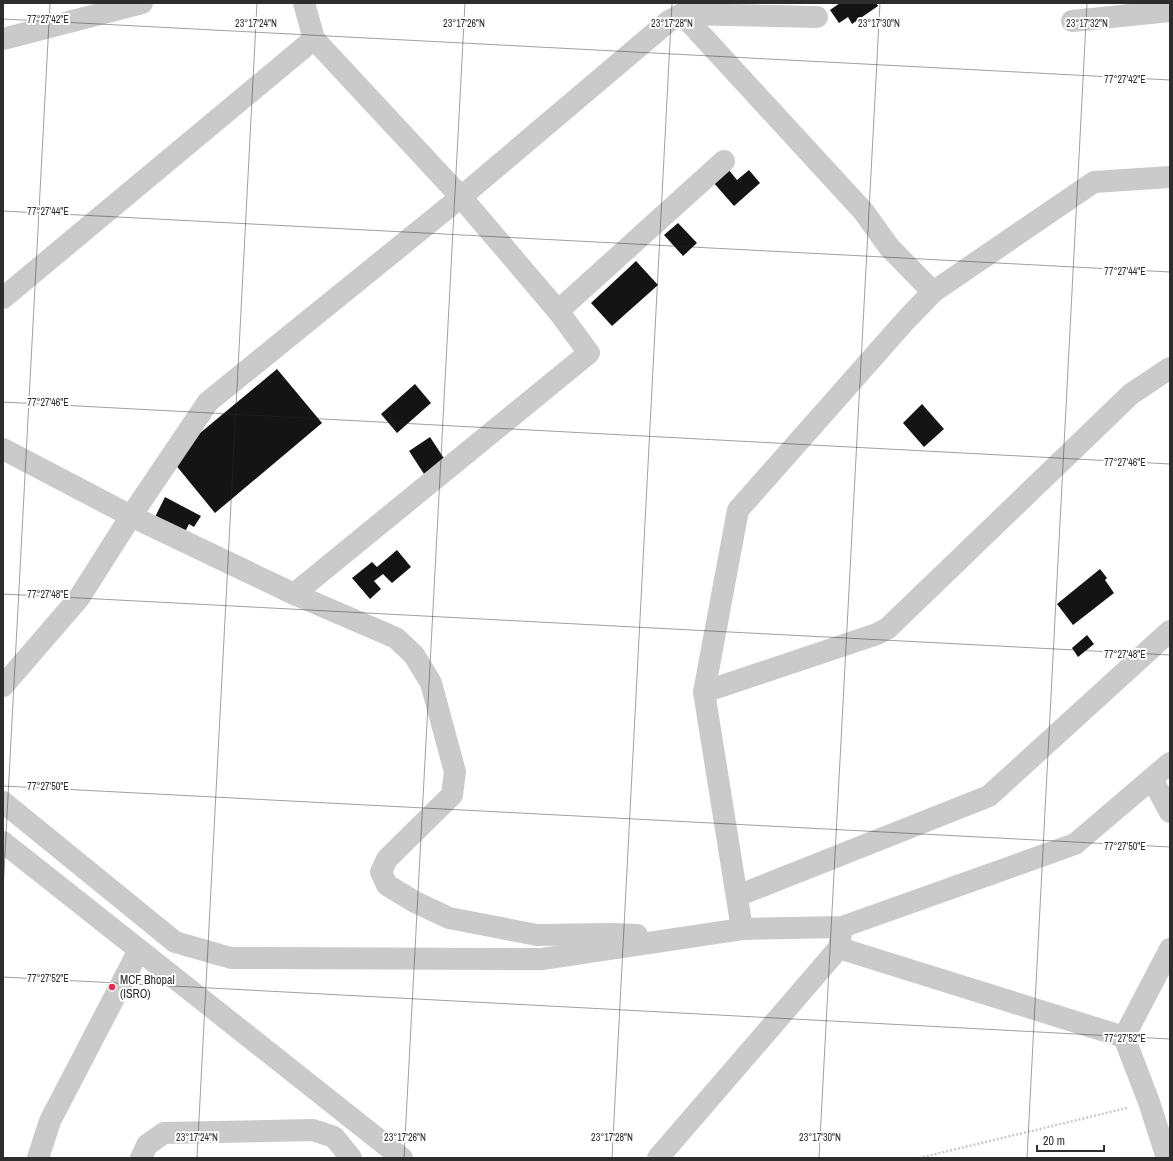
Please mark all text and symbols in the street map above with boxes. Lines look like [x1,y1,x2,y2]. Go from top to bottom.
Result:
text: 77°27'42"E [27,13,69,26]
text: 23°17'24"N [235,17,277,30]
text: 23°17'26"N [443,17,485,30]
text: 23°17'28"N [651,17,693,30]
text: 23°17'30"N [858,17,900,30]
text: 23°17'32"N [1066,17,1108,30]
text: 77°27'42"E [1104,73,1146,86]
text: 77°27'44"E [27,205,69,218]
text: 77°27'44"E [1104,265,1146,278]
text: 77°27'46"E [27,396,69,409]
text: 77°27'46"E [1104,456,1146,469]
text: 77°27'48"E [27,588,69,601]
text: 77°27'48"E [1104,648,1146,661]
text: 77°27'50"E [27,780,69,793]
text: 77°27'50"E [1104,840,1146,853]
text: 77°27'52"E [27,972,69,985]
place label: MCF Bhopal (ISRO) [120,972,175,1002]
marker: MCF Bhopal (ISRO) [107,982,117,992]
text: 77°27'52"E [1104,1032,1146,1045]
scale bar [1037,1127,1104,1153]
text: 23°17'24"N [176,1131,218,1144]
text: 23°17'26"N [384,1131,426,1144]
text: 23°17'28"N [591,1131,633,1144]
text: 23°17'30"N [799,1131,841,1144]
text: 20 m [1043,1133,1065,1149]

